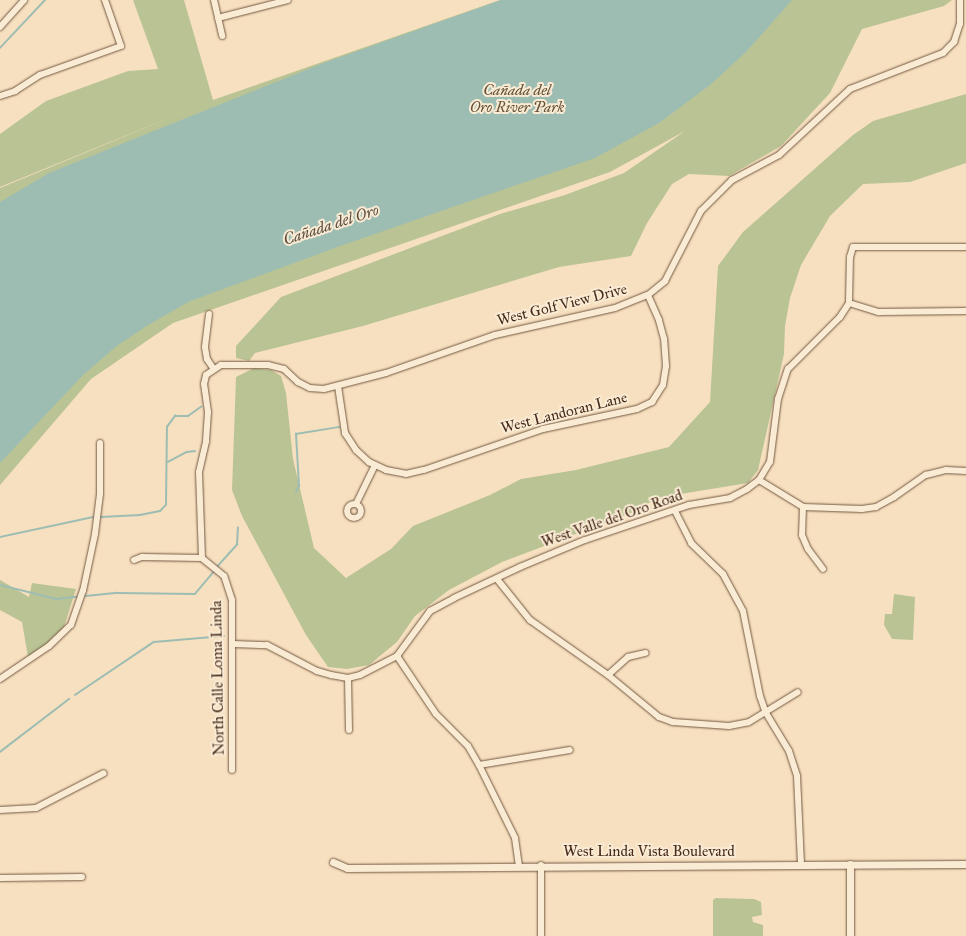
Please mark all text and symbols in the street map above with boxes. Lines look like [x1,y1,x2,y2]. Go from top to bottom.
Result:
park label: Cañada del Oro River Park [470,81,564,116]
water label: Cañada del Oro [281,200,381,250]
street label: West Golf View Drive [495,280,629,330]
street label: West Landoran Lane [499,389,629,437]
street label: West Valle del Oro Road [539,486,685,552]
street label: North Calle Loma Linda [208,600,228,756]
street label: West Linda Vista Boulevard [563,843,735,861]

